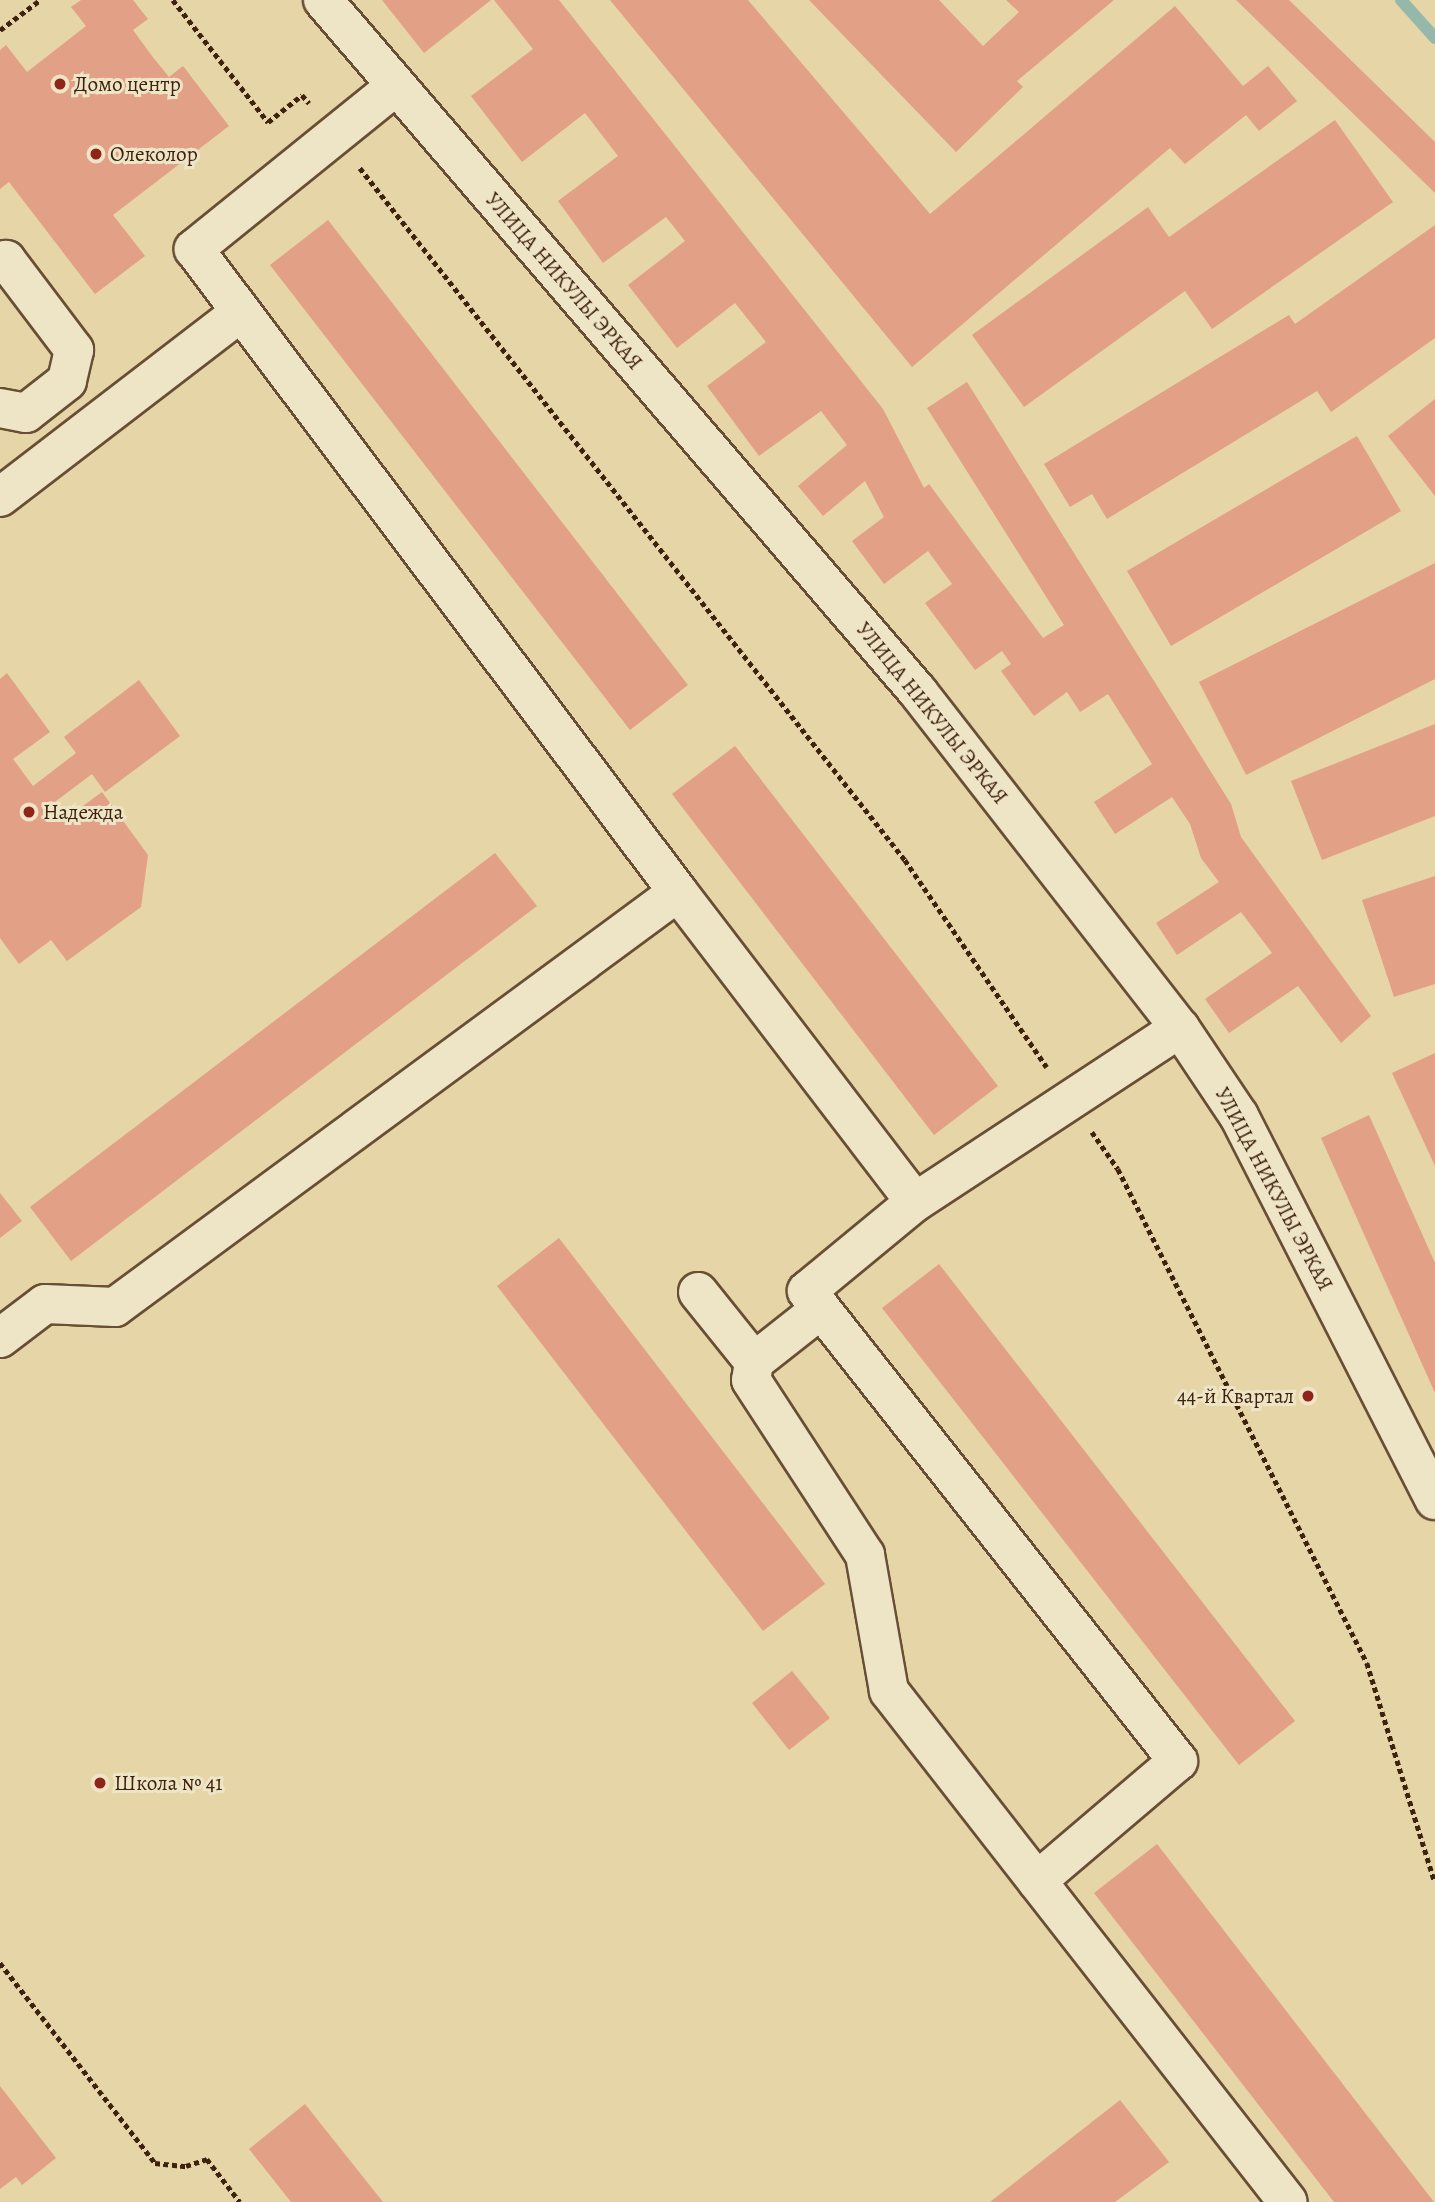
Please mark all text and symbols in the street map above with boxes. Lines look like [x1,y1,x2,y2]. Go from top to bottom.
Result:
place label: Домо центр [74,71,181,97]
marker: Домо центр [52,76,68,92]
place label: Олеколор [110,141,198,167]
marker: Олеколор [88,146,104,162]
street label: УЛИЦА НИКУЛЫ ЭРКАЯ [480,187,648,375]
street label: УЛИЦА НИКУЛЫ ЭРКАЯ [851,617,1013,809]
place label: Надежда [43,799,123,825]
marker: Надежда [21,804,37,820]
street label: УЛИЦА НИКУЛЫ ЭРКАЯ [1210,1083,1338,1295]
place label: 44-й Квартал [1177,1383,1294,1409]
marker: 44-й Квартал [1300,1388,1316,1404]
place label: Школа № 41 [114,1770,222,1796]
marker: Школа № 41 [92,1775,108,1791]

